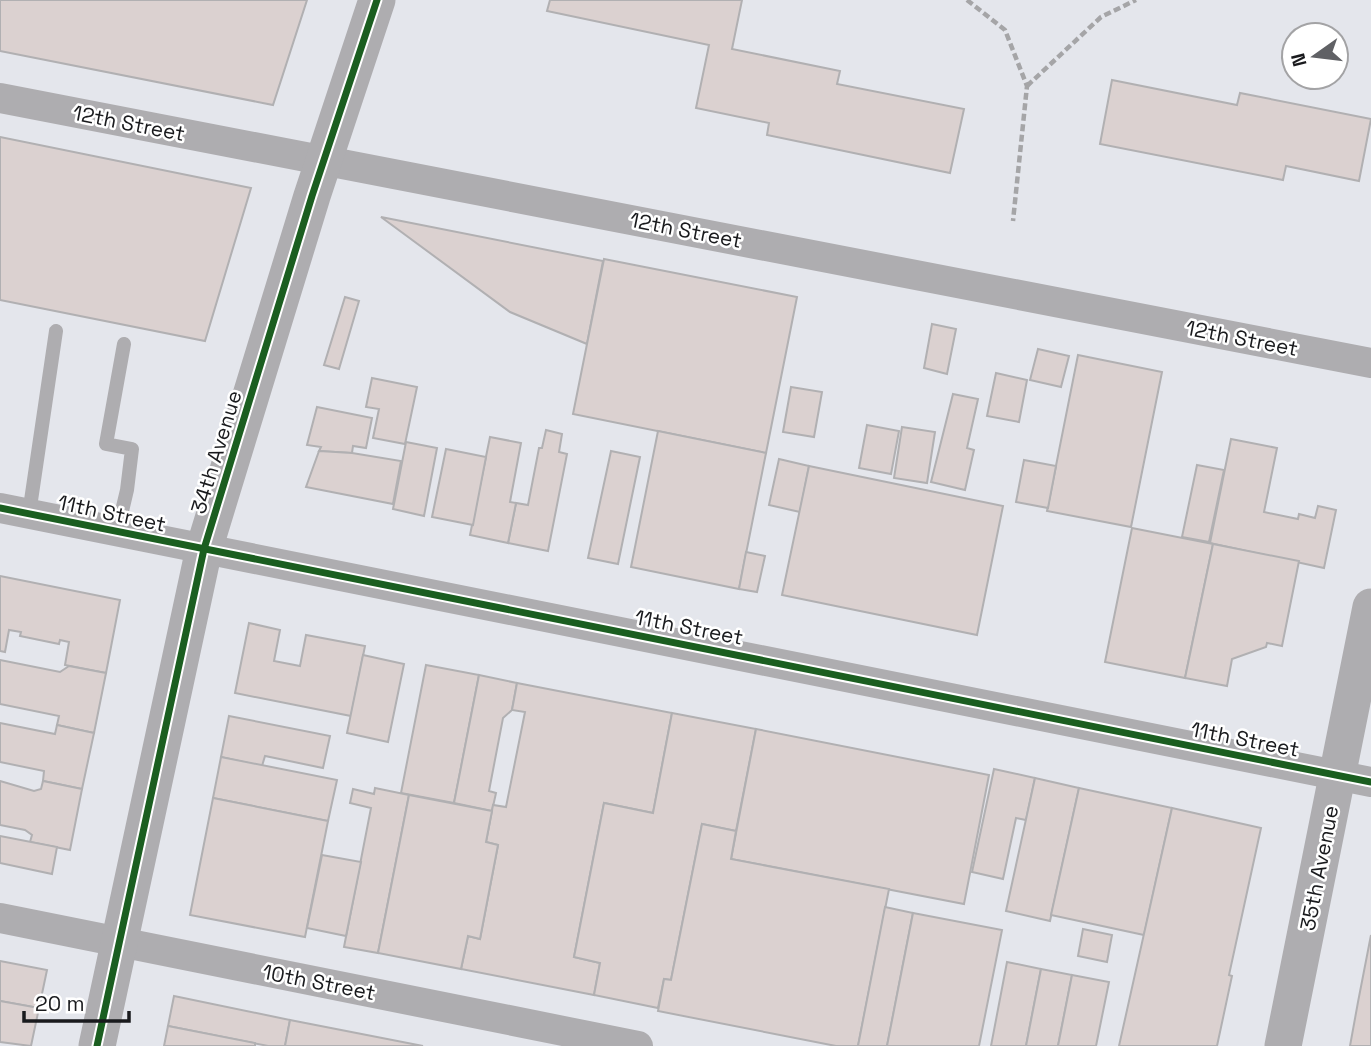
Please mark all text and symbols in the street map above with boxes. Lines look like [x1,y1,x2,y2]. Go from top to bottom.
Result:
north arrow [1280,21,1350,91]
text: N [1285,51,1313,69]
street label: 12th Street [71,99,187,147]
street label: 12th Street [628,206,744,254]
street label: 12th Street [1184,314,1300,362]
street label: 34th Avenue [184,387,248,517]
street label: 11th Street [56,488,168,538]
street label: 11th Street [633,603,745,651]
street label: 11th Street [1189,715,1301,763]
street label: 35th Avenue [1294,803,1344,933]
street label: 10th Street [260,958,378,1006]
scale bar [24,979,130,1023]
text: 20 m [35,990,85,1017]

